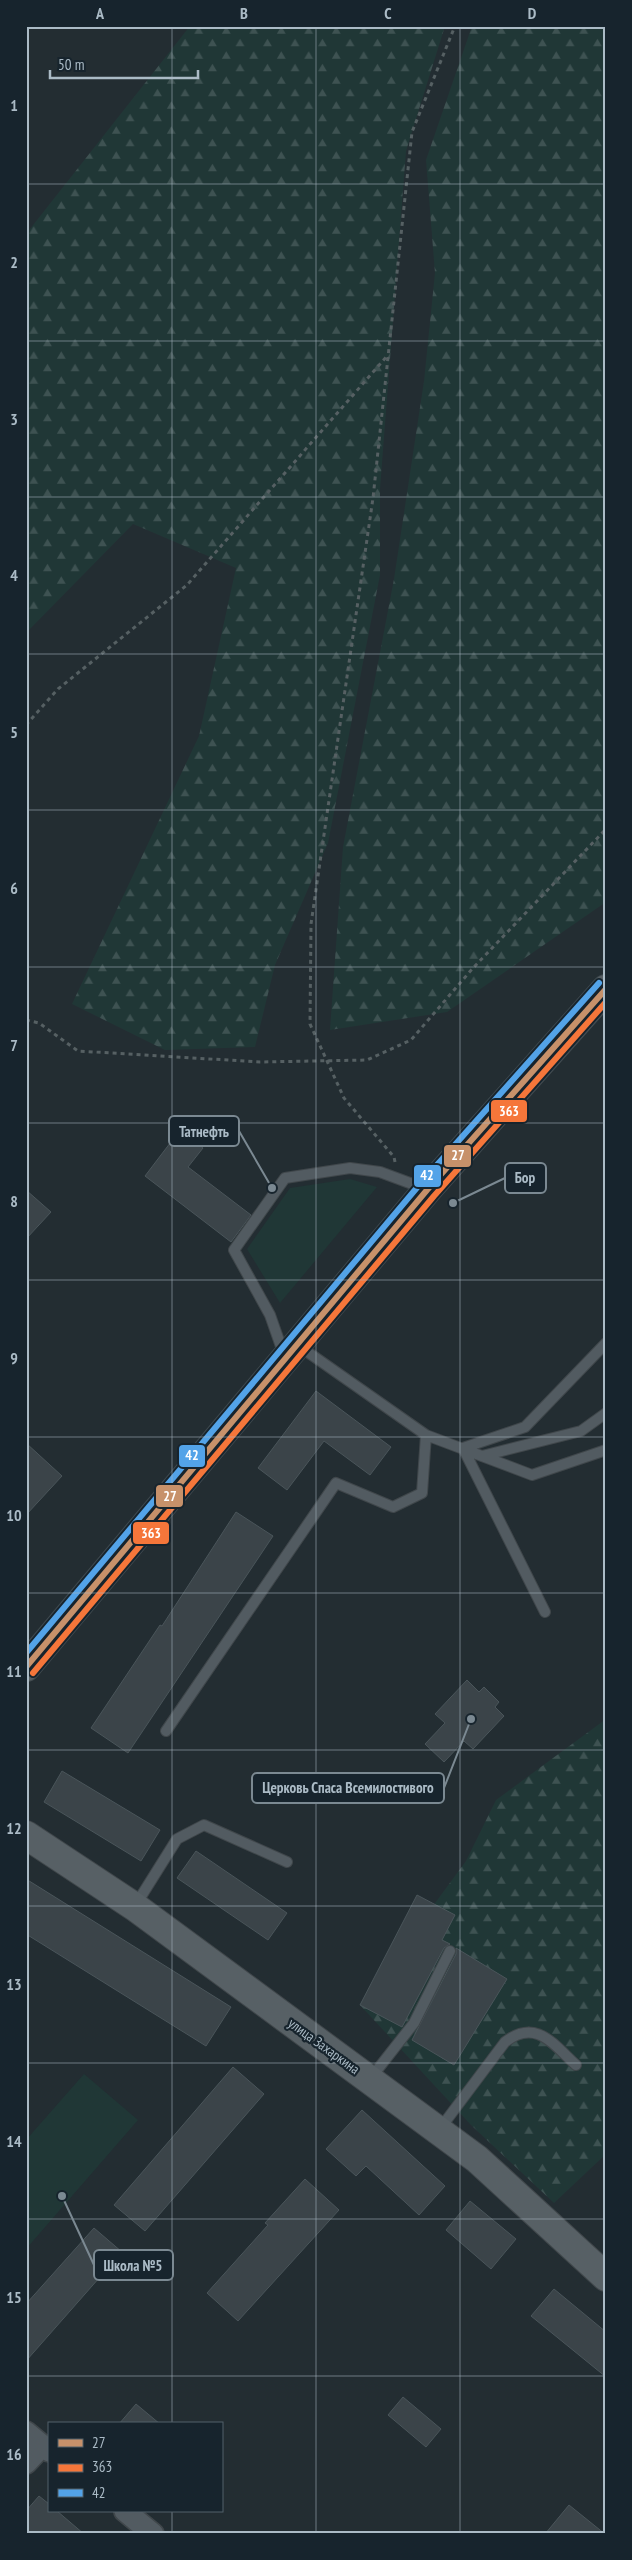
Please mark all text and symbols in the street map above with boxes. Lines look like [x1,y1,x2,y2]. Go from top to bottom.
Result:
text: A [95,3,105,23]
text: B [240,3,248,23]
text: C [384,3,392,23]
text: D [528,3,537,23]
scale bar [50,48,198,80]
text: 50 m [58,55,84,74]
text: 1 [10,95,18,115]
text: 2 [10,252,18,272]
text: 3 [10,409,18,429]
text: 4 [10,565,18,585]
text: 5 [10,722,18,742]
text: 6 [10,878,18,898]
text: 7 [10,1035,18,1055]
line badge: 363 [490,1099,528,1123]
text: 363 [499,1102,519,1120]
callout: Татнефть [169,1116,239,1146]
text: Татнефть [179,1122,229,1141]
line badge: 27 [443,1144,472,1168]
text: 27 [451,1146,465,1164]
callout: Бор [505,1163,546,1193]
line badge: 42 [413,1164,442,1188]
text: 42 [420,1166,434,1184]
text: Бор [515,1168,536,1187]
text: 8 [10,1191,18,1211]
text: 9 [10,1348,18,1368]
line badge: 42 [178,1444,206,1468]
text: 42 [185,1446,199,1464]
line badge: 27 [155,1484,184,1508]
text: 27 [163,1487,177,1505]
text: 10 [6,1505,22,1525]
line badge: 363 [132,1521,170,1545]
text: 363 [141,1524,161,1542]
text: 11 [6,1661,22,1681]
callout: Церковь Спаса Всемилостивого [252,1773,444,1803]
text: Церковь Спаса Всемилостивого [262,1778,434,1797]
text: 12 [6,1818,22,1838]
text: 13 [6,1974,22,1994]
street label: улица Захаркина [285,2014,363,2078]
text: 14 [6,2131,22,2151]
callout: Школа №5 [94,2250,173,2280]
text: Школа №5 [103,2256,163,2275]
text: 15 [6,2287,22,2307]
legend [48,2422,222,2512]
text: 27 [92,2433,106,2452]
text: 16 [6,2444,22,2464]
text: 363 [92,2457,112,2476]
text: 42 [92,2483,106,2502]

